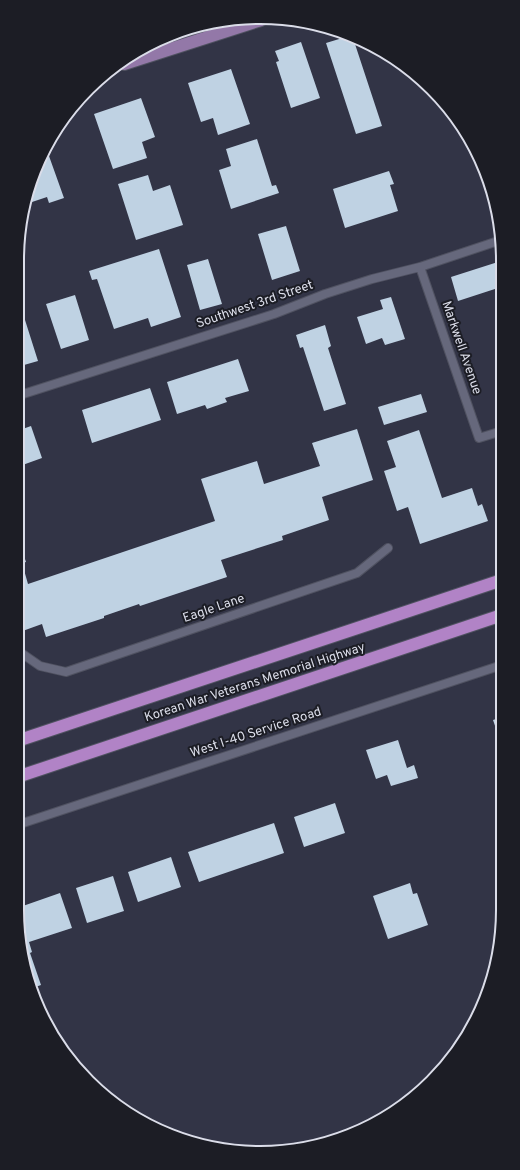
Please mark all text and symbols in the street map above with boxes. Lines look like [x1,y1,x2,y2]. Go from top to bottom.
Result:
street label: Southwest 3rd Street [194,277,316,333]
street label: Markwell Avenue [438,299,484,397]
street label: Eagle Lane [181,591,247,627]
street label: Korean War Veterans Memorial Highway [143,640,367,726]
street label: West I-40 Service Road [188,704,324,762]

